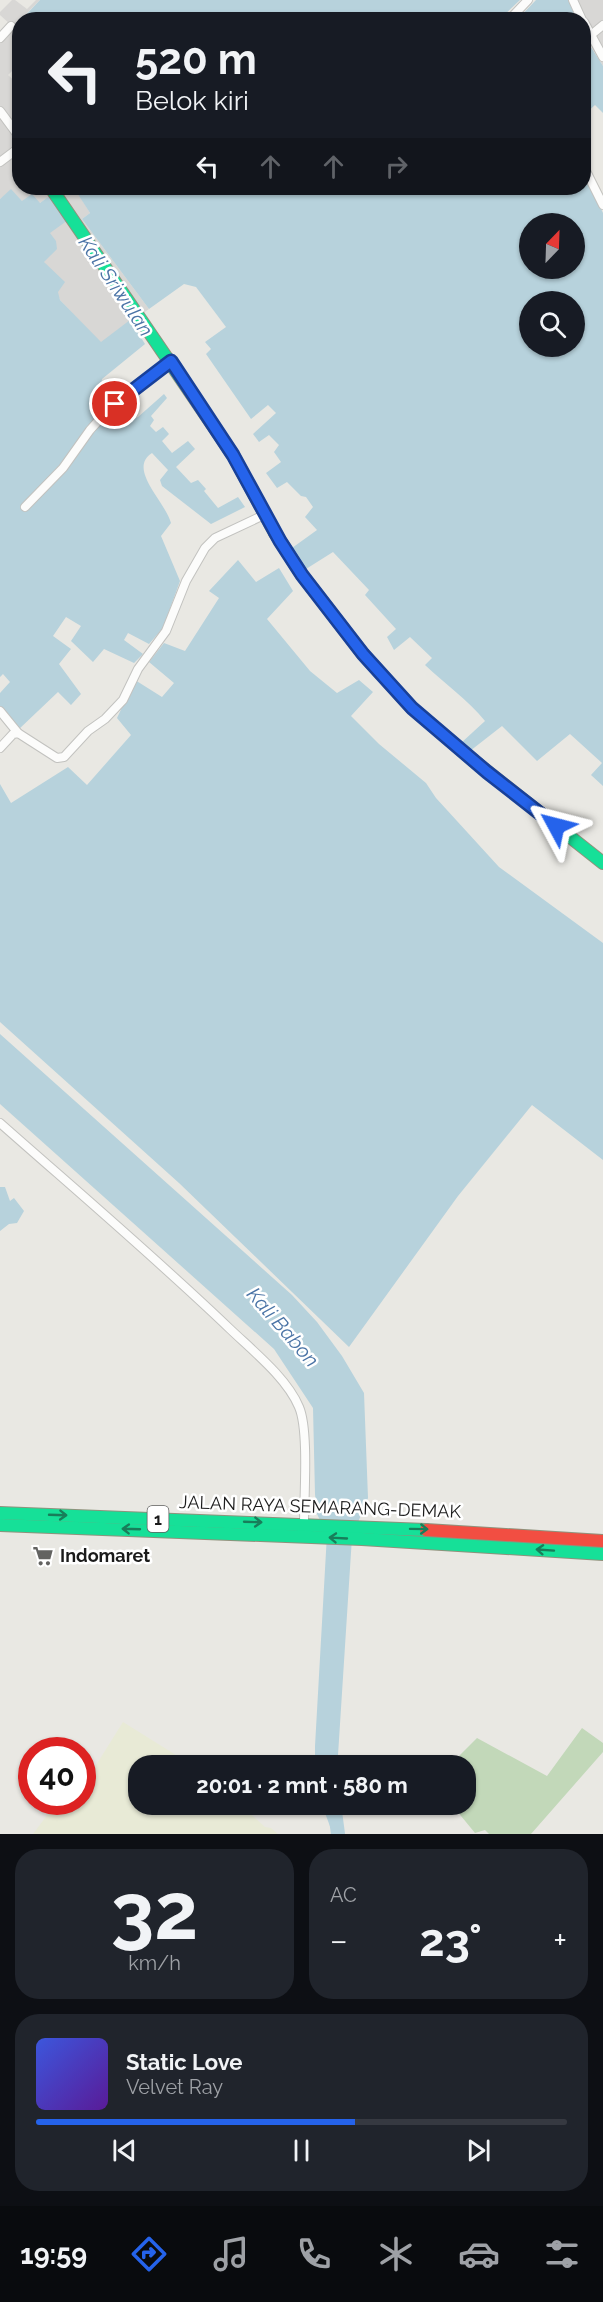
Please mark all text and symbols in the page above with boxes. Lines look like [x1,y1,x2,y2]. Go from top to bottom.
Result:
text: 520 m [135,35,257,84]
icon: left [36,36,114,114]
text: Belok kiri [135,85,249,116]
icon: left [191,150,224,183]
icon: ahead [254,150,287,183]
icon: ahead [317,150,350,183]
icon: right [380,150,413,183]
north arrow [519,213,585,279]
map controls [519,213,585,357]
water label: Kali Sriwulan [74,231,158,341]
button: search [519,291,585,357]
pin [89,378,140,429]
icon: arrive [98,387,131,420]
position arrow [524,794,588,858]
water label: Kali Babon [242,1282,324,1372]
street label: JALAN RAYA SEMARANG-DEMAK [179,1491,462,1522]
road number: 1 [148,1506,168,1532]
one-way arrow [48,1509,68,1520]
one-way arrow [243,1517,263,1528]
one-way arrow [121,1524,141,1535]
one-way arrow [409,1524,429,1535]
one-way arrow [329,1533,349,1544]
supermarket icon: Indomaret [31,1544,55,1568]
one-way arrow [535,1544,555,1555]
place label: Indomaret [60,1545,150,1566]
speed limit sign: 40 [18,1737,96,1815]
text: 20:01 · 2 mnt · 580 m [196,1772,408,1798]
text: 32 [111,1866,198,1957]
text: AC [330,1883,357,1907]
text: 23° [419,1914,482,1967]
text: − [330,1921,348,1960]
text: + [553,1921,567,1960]
text: km/h [128,1951,181,1975]
text: Static Love [126,2049,243,2075]
text: Velvet Ray [126,2075,223,2099]
icon: previous [108,2134,141,2167]
icon: pause [285,2134,318,2167]
icon: next [462,2134,495,2167]
icon: directions [128,2233,170,2275]
icon: music [210,2233,252,2275]
icon: phone [293,2233,335,2275]
icon: climate [375,2233,417,2275]
icon: car [458,2233,500,2275]
icon: filters [541,2233,583,2275]
text: 19:59 [20,2239,87,2270]

